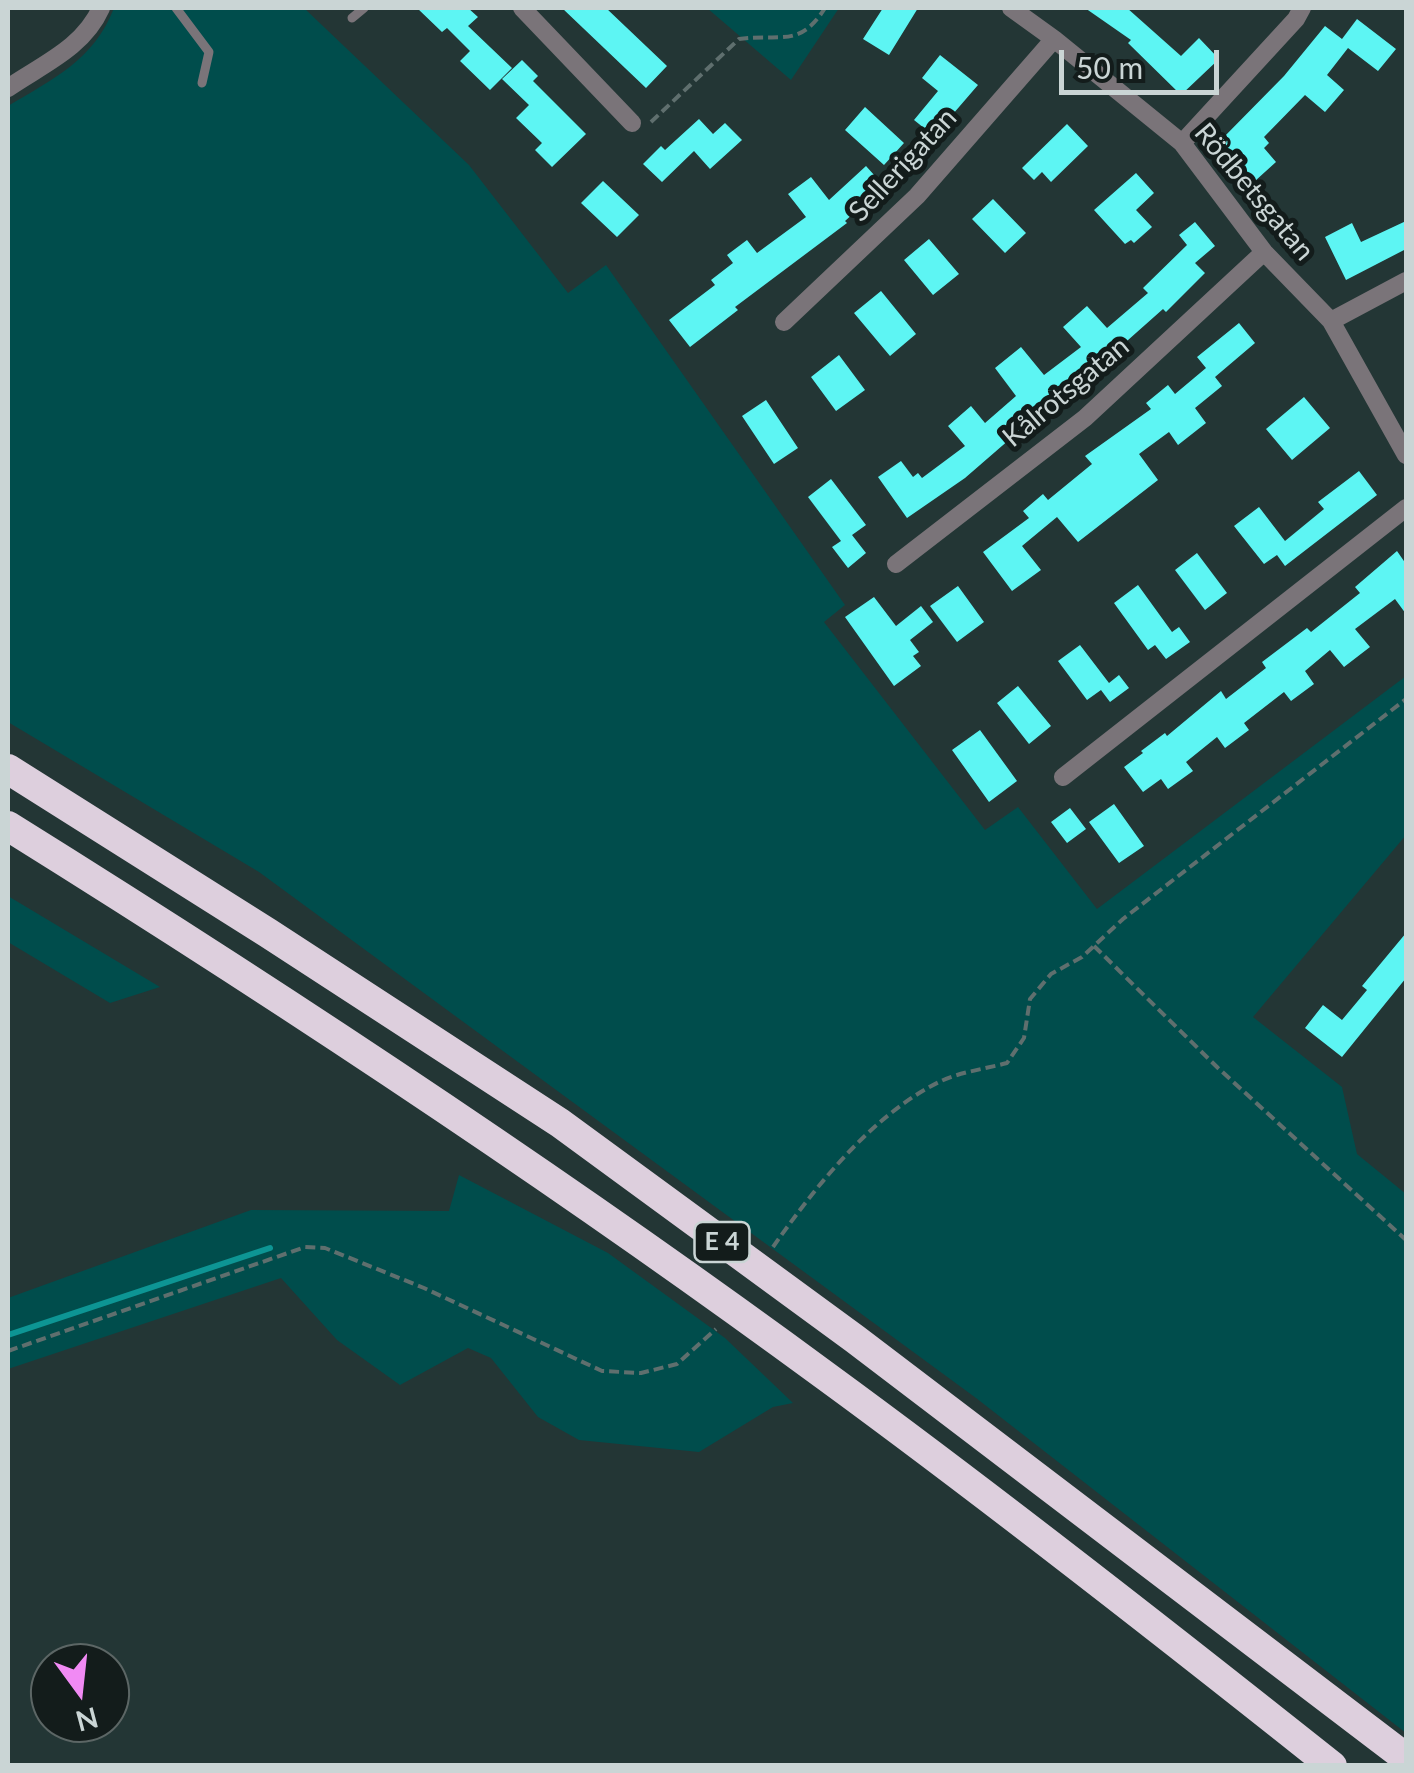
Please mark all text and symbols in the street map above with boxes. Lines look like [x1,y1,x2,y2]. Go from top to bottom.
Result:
scale bar [1064,30,1224,92]
text: 50 m [1076,49,1143,85]
street label: Sellerigatan [842,101,964,229]
street label: Rödbetsgatan [1187,117,1321,267]
street label: Kålrotsgatan [996,330,1136,454]
road number: E 4 [694,1222,750,1262]
north arrow [30,1643,130,1743]
text: N [72,1701,102,1739]

